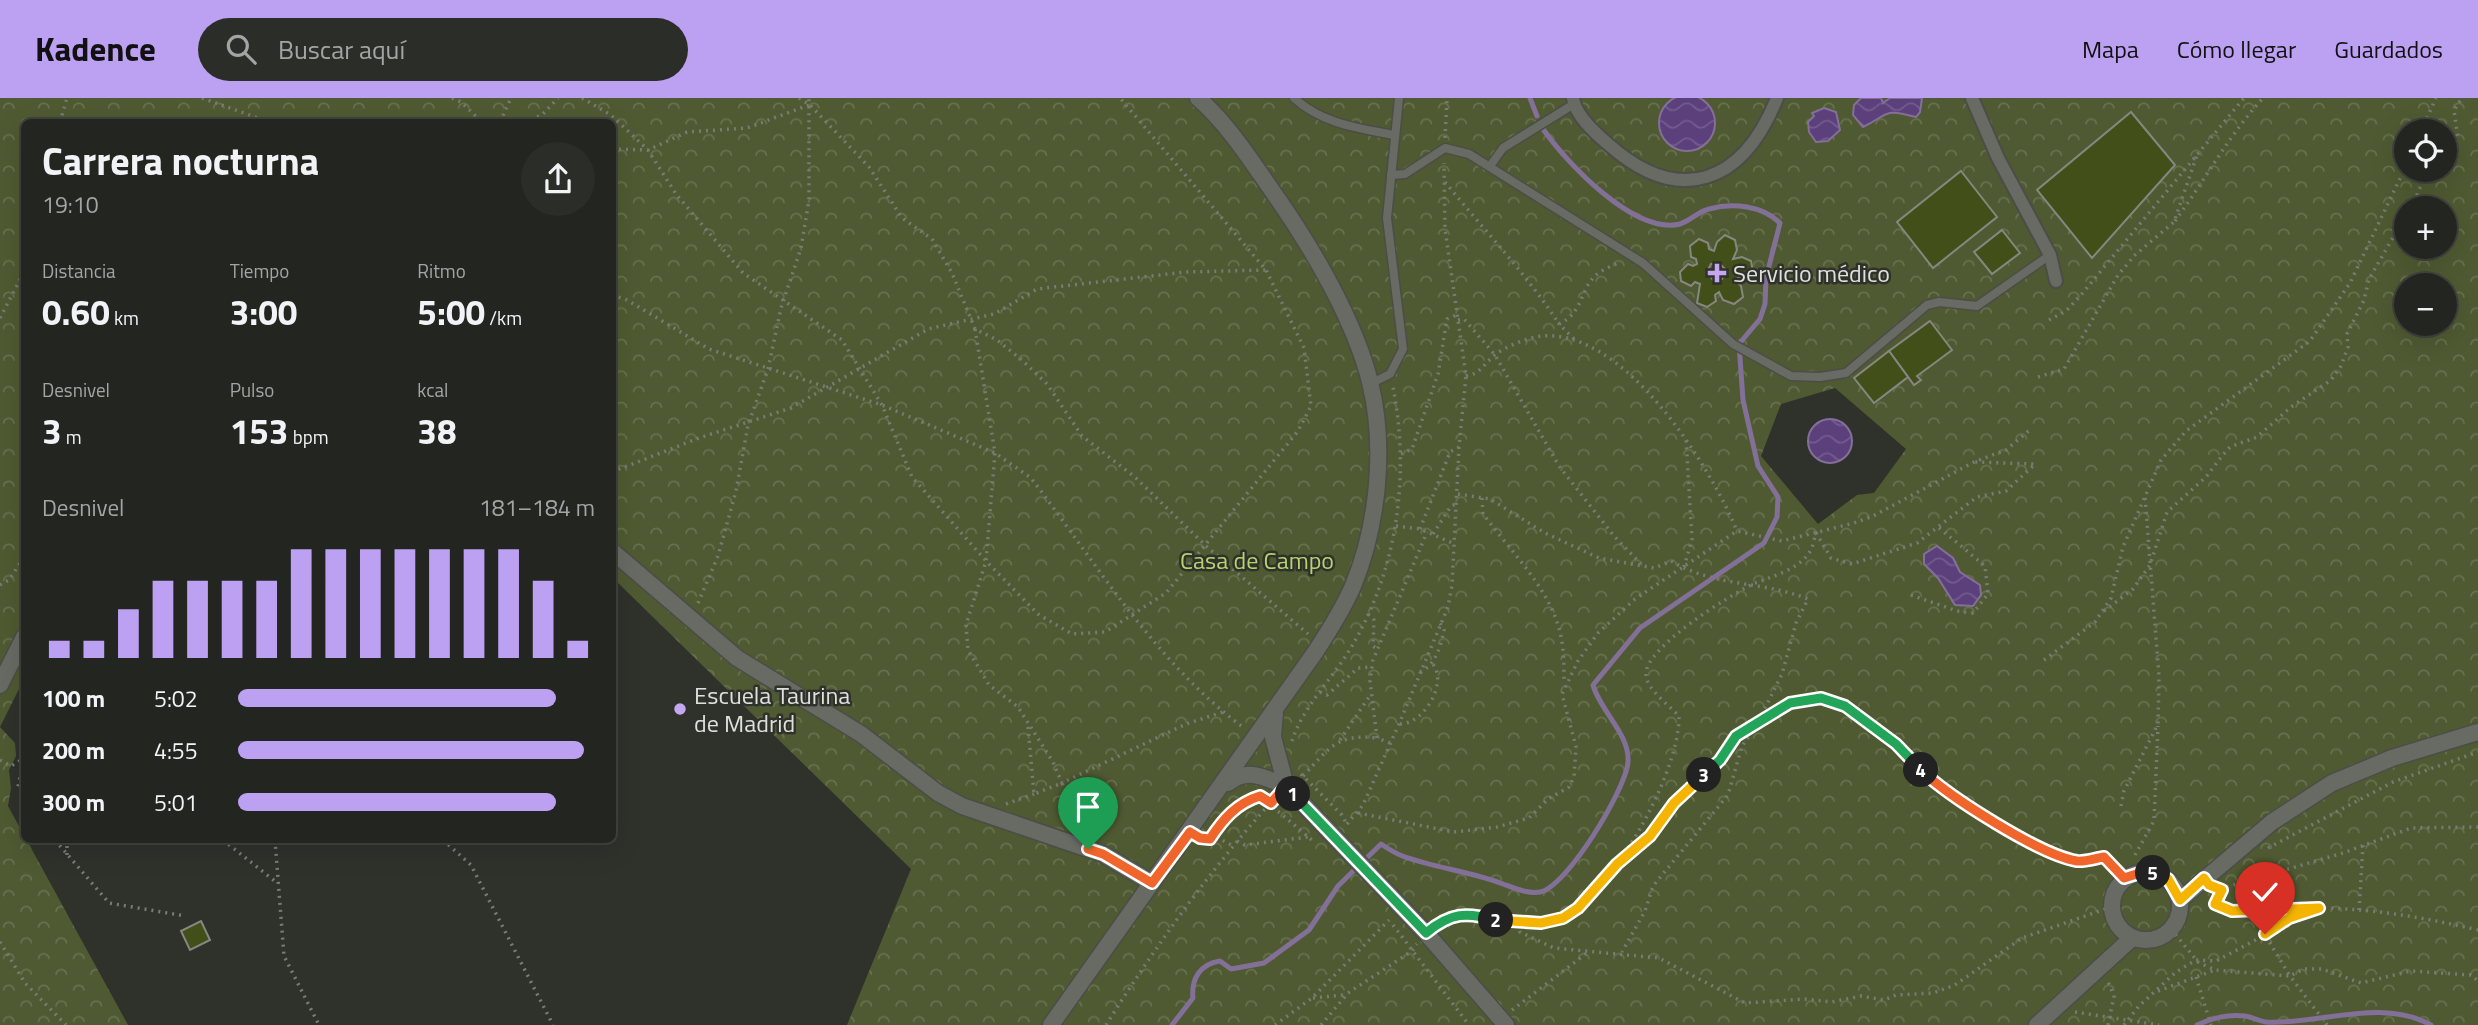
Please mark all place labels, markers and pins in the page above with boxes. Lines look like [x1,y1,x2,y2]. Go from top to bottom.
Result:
place label: Servicio médico [1733,255,1890,291]
marker: Servicio médico [1707,263,1727,283]
place label: Escuela Taurina de Madrid [694,677,850,741]
marker: Escuela Taurina de Madrid [672,701,688,717]
pin: 4 [1904,752,1938,788]
pin: 3 [1686,758,1722,792]
pin: 1 [1276,776,1310,812]
pin [1058,777,1118,849]
pin: 5 [2136,856,2170,890]
pin [2235,862,2295,934]
pin: 2 [1478,902,1514,938]

